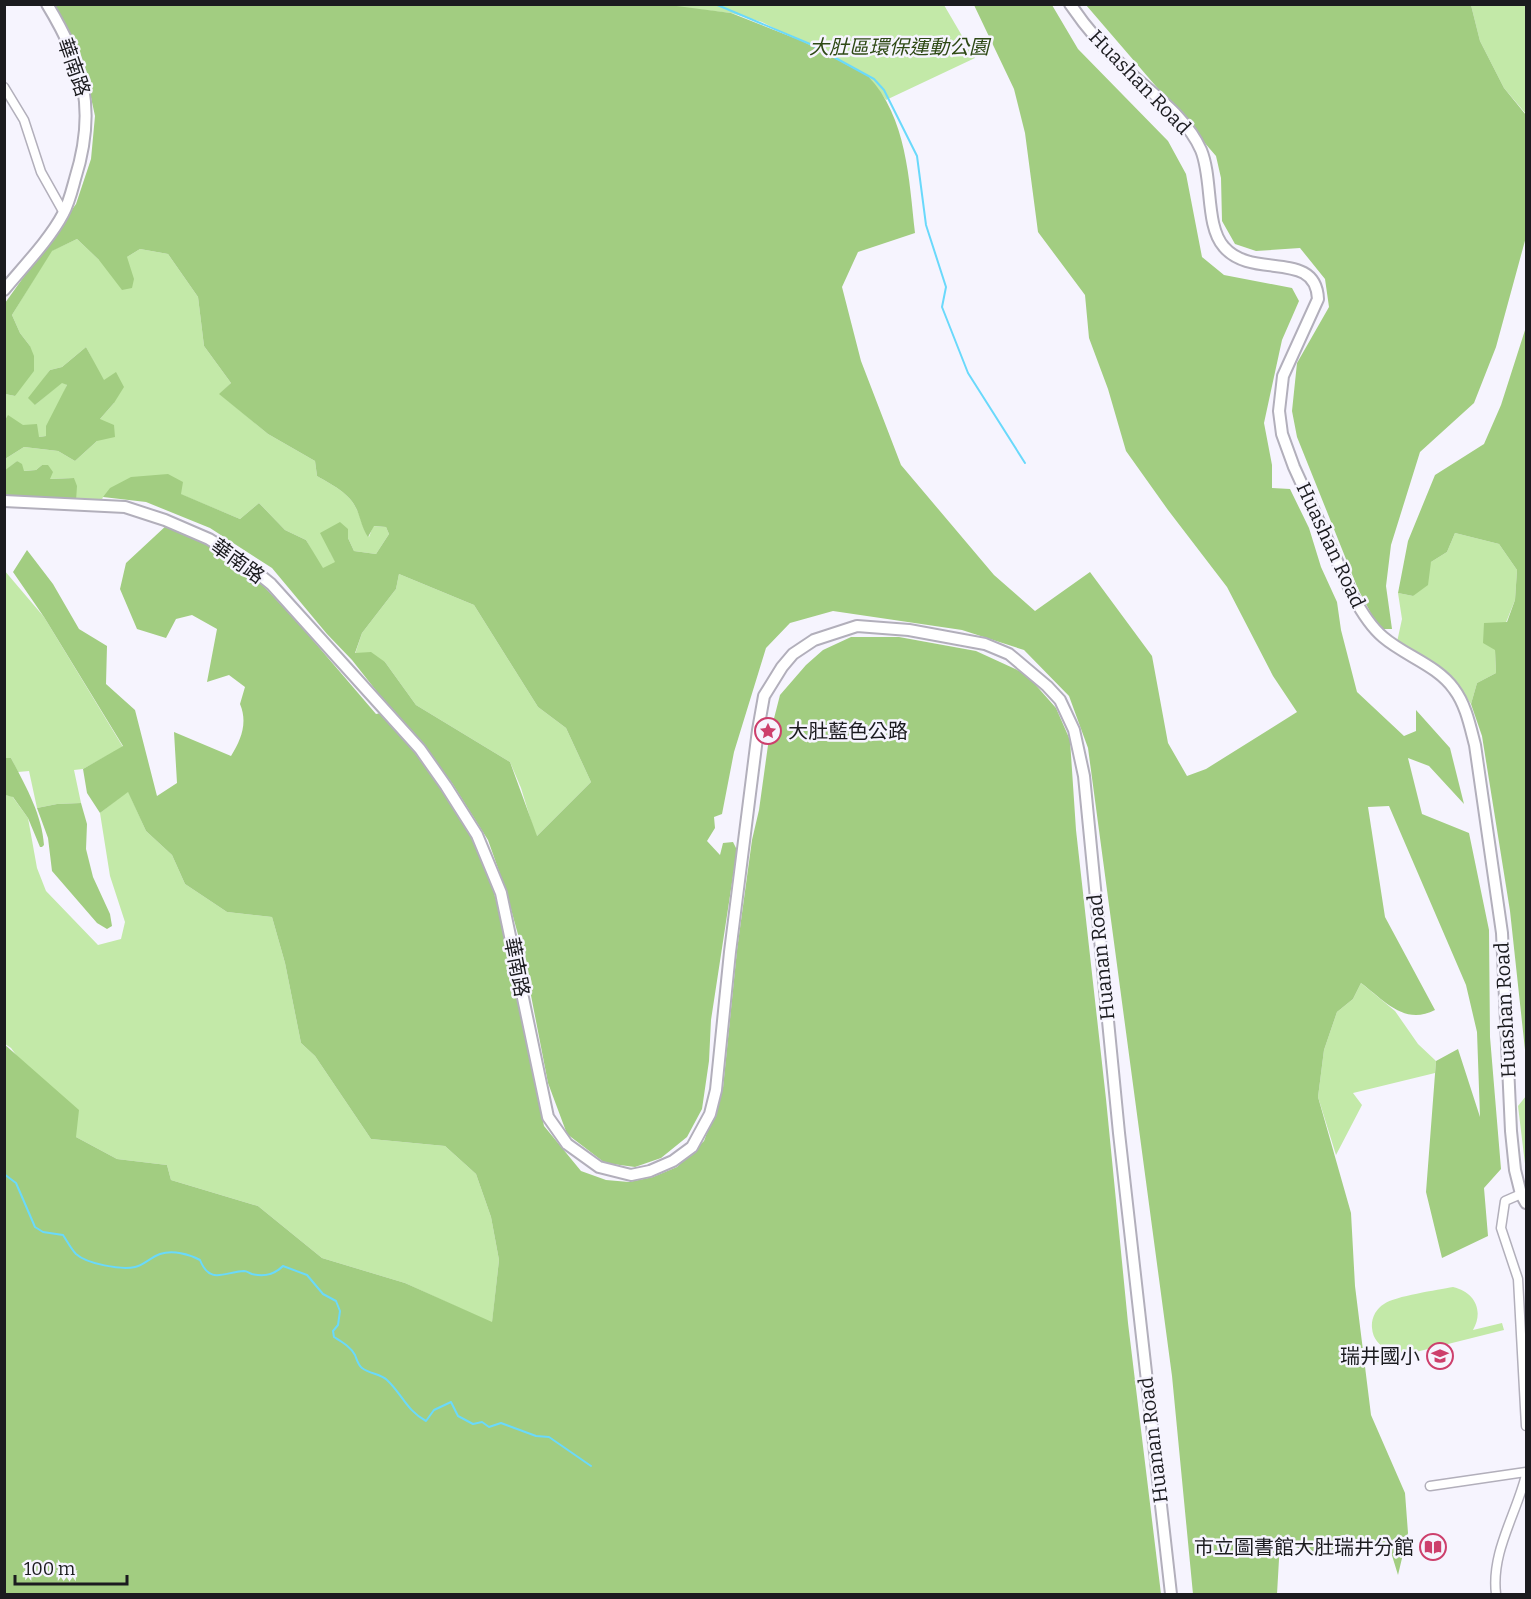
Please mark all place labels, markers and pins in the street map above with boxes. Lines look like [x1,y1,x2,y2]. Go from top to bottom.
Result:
place icon: 大肚藍色公路 [753,716,783,746]
place label: 大肚藍色公路 [788,719,908,743]
school or university icon: 瑞井國小 [1425,1341,1455,1371]
place label: 瑞井國小 [1340,1344,1420,1368]
library icon: 市立圖書館大肚瑞井分館 [1418,1532,1448,1562]
place label: 市立圖書館大肚瑞井分館 [1194,1535,1414,1559]

